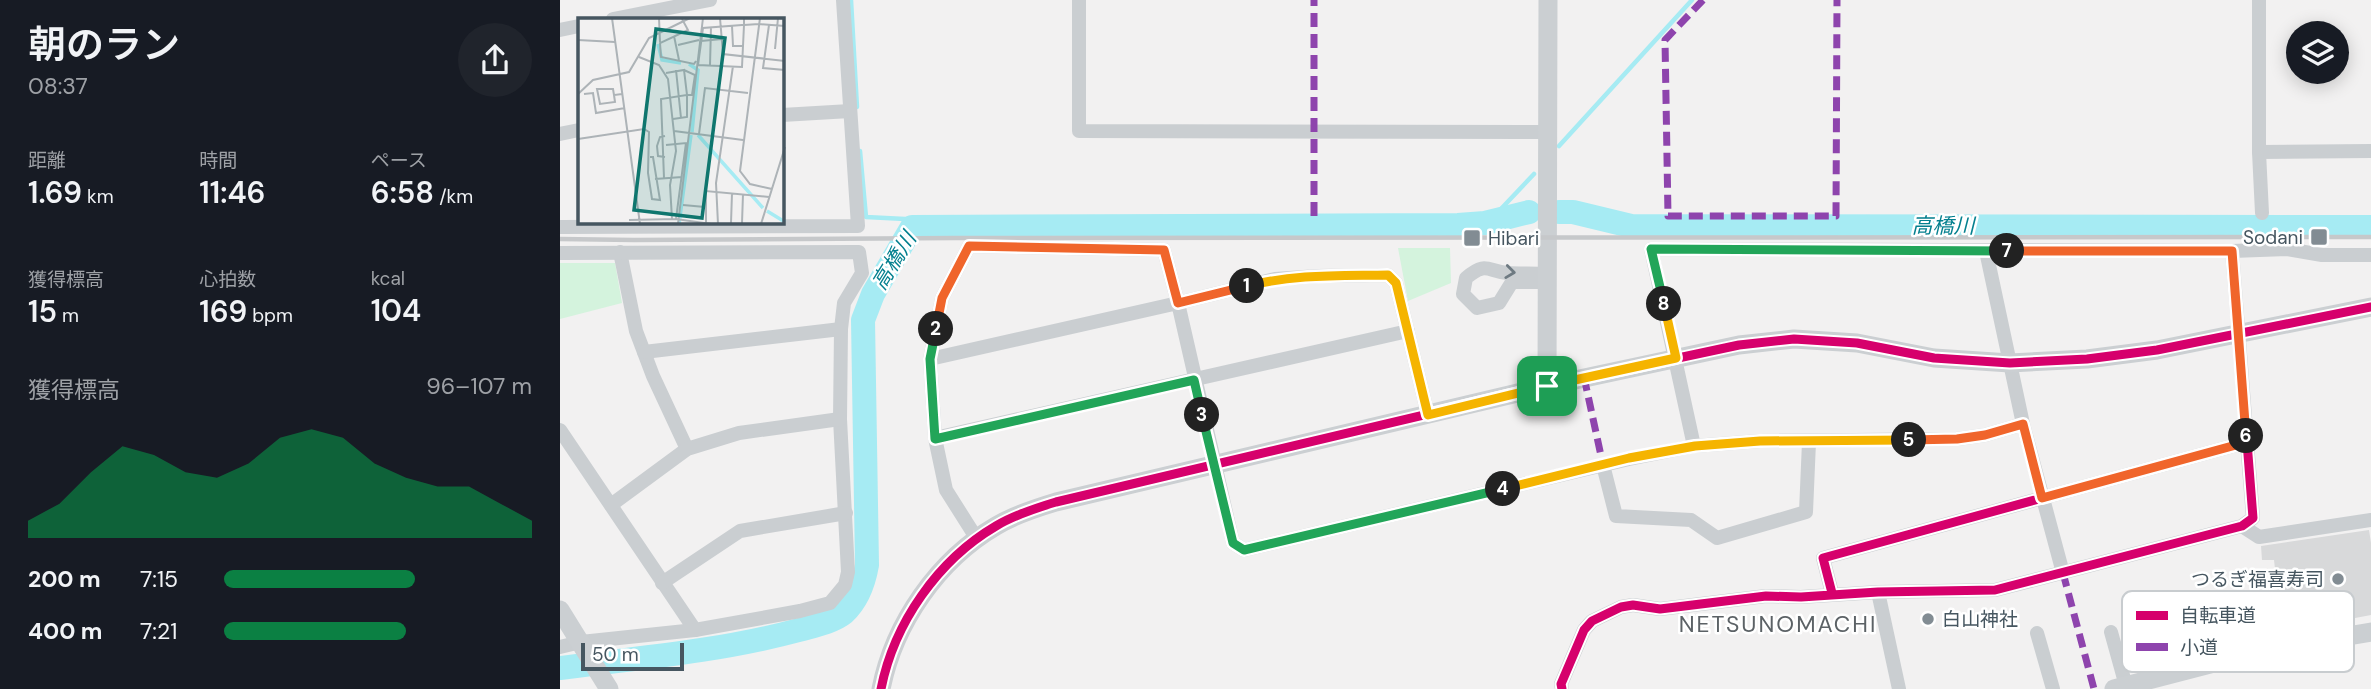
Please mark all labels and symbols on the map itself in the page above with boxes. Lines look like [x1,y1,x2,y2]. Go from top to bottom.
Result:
inset map [578,18,784,224]
water label: 高橋川 [1912,212,1976,240]
water label: 高橋川 [865,225,924,295]
place label: Sodani [2243,225,2303,250]
place label: Hibari [1488,226,1539,251]
marker: Sodani [2309,227,2329,247]
marker: Hibari [1462,228,1482,248]
pin: 7 [1990,233,2024,268]
one-way arrow [1504,264,1516,279]
pin: 1 [1230,268,1264,304]
pin: 8 [1646,286,1682,322]
pin: 2 [918,312,954,346]
pin [1517,356,1577,416]
pin: 3 [1184,398,1220,432]
pin: 6 [2228,418,2264,453]
pin: 5 [1892,422,1926,458]
pin: 4 [1486,472,1520,506]
place label: つるぎ福喜寿司 [2191,567,2324,592]
marker: つるぎ福喜寿司 [2330,571,2346,587]
legend [2122,591,2354,672]
text: 自転車道 [2180,603,2256,628]
place label: 白山神社 [1942,607,2018,632]
district label: NETSUNOMACHI [1679,609,1877,639]
marker: 白山神社 [1920,611,1936,627]
text: 小道 [2180,635,2218,660]
scale bar [581,640,684,672]

